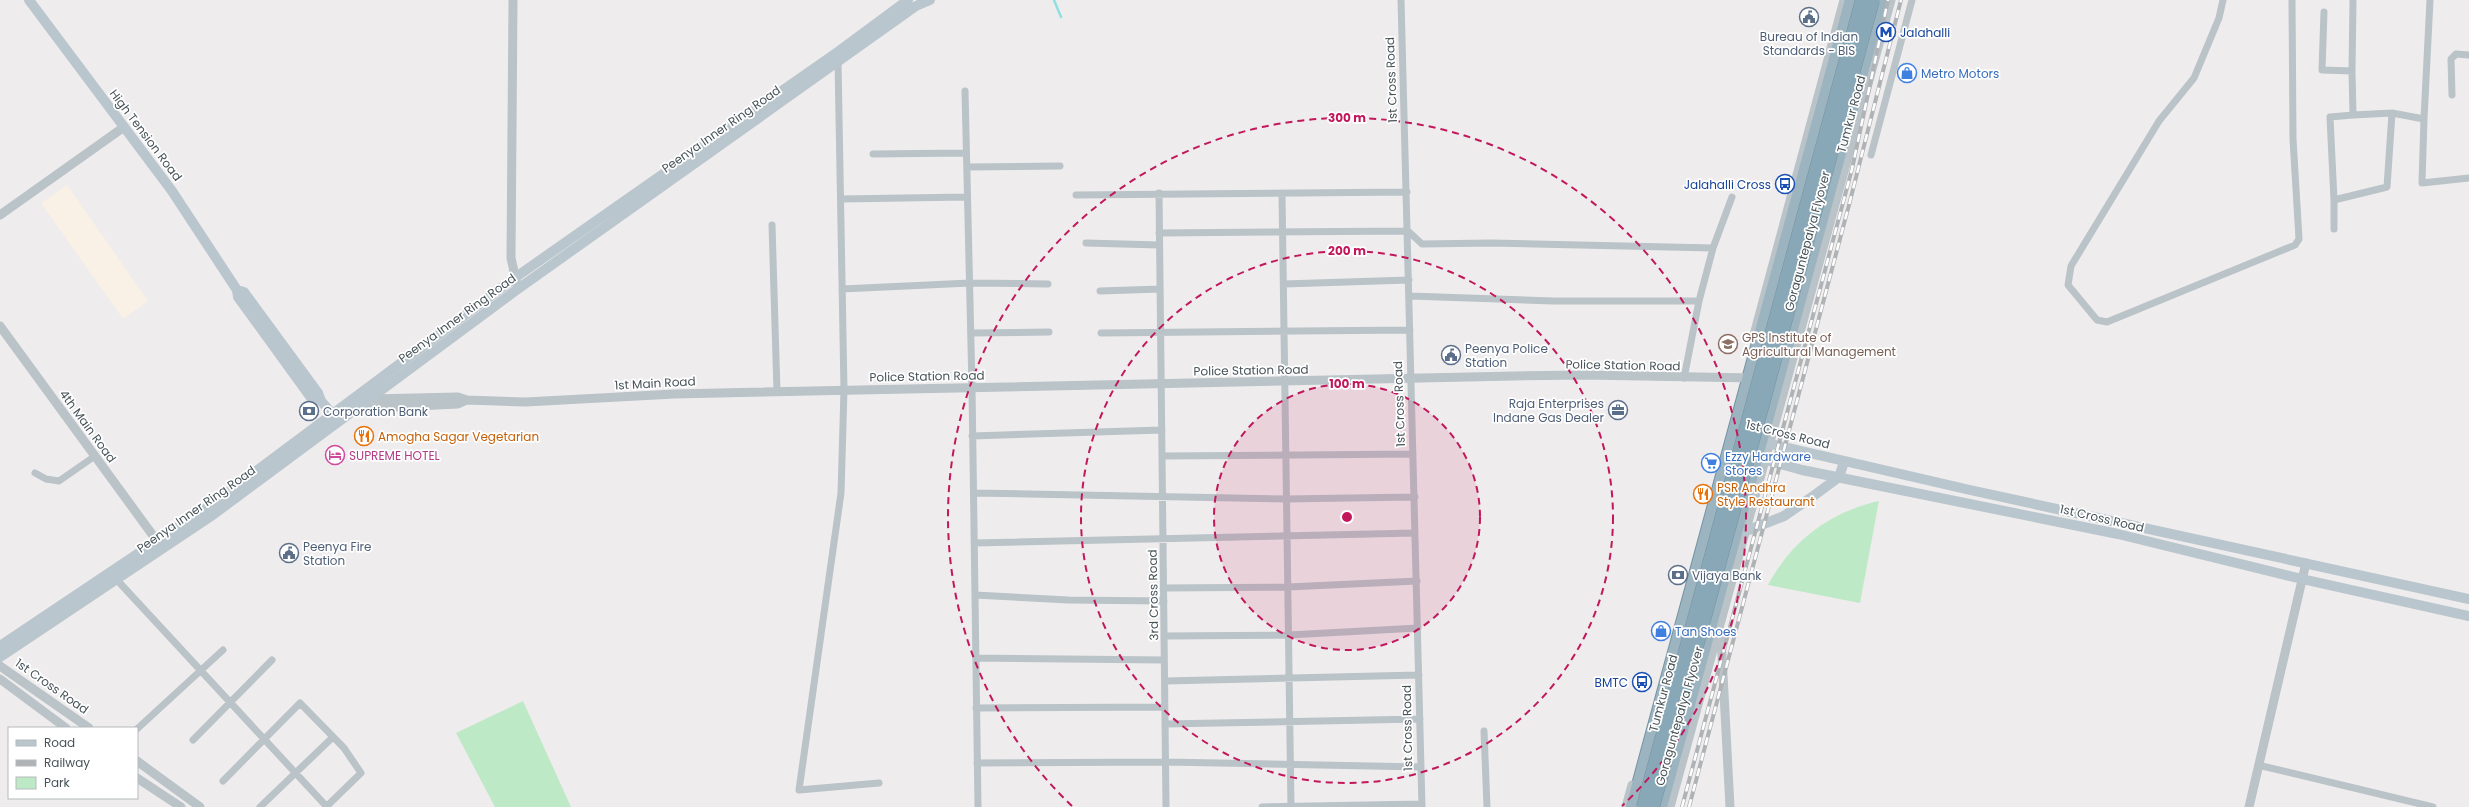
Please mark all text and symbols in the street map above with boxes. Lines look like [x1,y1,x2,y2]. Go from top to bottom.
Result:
public building icon: Bureau of Indian Standards - BIS [1798,6,1820,28]
metro station icon: Jalahalli [1875,21,1897,43]
place label: Jalahalli [1900,24,1950,41]
place label: Bureau of Indian Standards - BIS [1760,28,1858,59]
street label: 1st Cross Road [1381,37,1401,123]
shop icon: Metro Motors [1896,62,1918,84]
place label: Metro Motors [1921,65,1999,82]
street label: Tumkur Road [1833,74,1869,154]
street label: Peenya Inner Ring Road [658,81,784,177]
street label: High Tension Road [106,86,186,184]
text: 300 m [1328,109,1366,126]
street label: Goraguntepalya Flyover [1780,169,1834,313]
bus stop icon: Jalahalli Cross [1774,173,1796,195]
place label: Jalahalli Cross [1684,176,1771,193]
text: 200 m [1328,242,1366,259]
street label: Peenya Inner Ring Road [395,270,519,366]
place label: GPS Institute of Agricultural Management [1742,329,1896,360]
school or university icon: GPS Institute of Agricultural Management [1717,333,1739,355]
place label: Peenya Police Station [1465,340,1548,371]
public building icon: Peenya Police Station [1440,344,1462,366]
street label: Police Station Road [1565,355,1681,375]
street label: Police Station Road [1193,360,1309,380]
street label: 1st Cross Road [1389,361,1409,447]
street label: Police Station Road [869,366,985,386]
street label: 1st Main Road [614,372,696,394]
text: 100 m [1329,375,1365,392]
street label: 4th Main Road [56,386,120,466]
place label: Raja Enterprises Indane Gas Dealer [1493,395,1605,426]
office icon: Raja Enterprises Indane Gas Dealer [1607,399,1629,421]
bank icon: Corporation Bank [298,400,320,422]
place label: Corporation Bank [323,403,429,420]
street label: 1st Cross Road [1744,415,1832,453]
restaurant icon: Amogha Sagar Vegetarian [353,425,375,447]
place label: Amogha Sagar Vegetarian [378,428,539,445]
hotel icon: SUPREME HOTEL [324,444,346,466]
place label: SUPREME HOTEL [349,447,440,464]
place label: Ezzy Hardware Stores [1725,448,1811,479]
supermarket icon: Ezzy Hardware Stores [1700,452,1722,474]
street label: Peenya Inner Ring Road [133,461,259,557]
place label: PSR Andhra Style Restaurant [1717,479,1815,510]
restaurant icon: PSR Andhra Style Restaurant [1692,483,1714,505]
street label: 1st Cross Road [2058,500,2146,536]
centre of rings [1340,510,1354,524]
place label: Peenya Fire Station [303,538,372,569]
public building icon: Peenya Fire Station [278,542,300,564]
street label: 3rd Cross Road [1144,549,1162,641]
bank icon: Vijaya Bank [1667,564,1689,586]
place label: Vijaya Bank [1692,567,1762,584]
shop icon: Tan Shoes [1650,620,1672,642]
place label: Tan Shoes [1675,623,1737,640]
street label: Goraguntepalya Flyover [1651,644,1707,788]
street label: Tumkur Road [1645,653,1681,733]
street label: 1st Cross Road [12,654,92,718]
bus stop icon: BMTC [1631,671,1653,693]
place label: BMTC [1595,674,1628,691]
street label: 1st Cross Road [1398,685,1416,771]
legend [8,727,138,799]
text: Road [44,734,75,751]
text: Railway [44,754,90,771]
text: Park [44,774,71,791]

